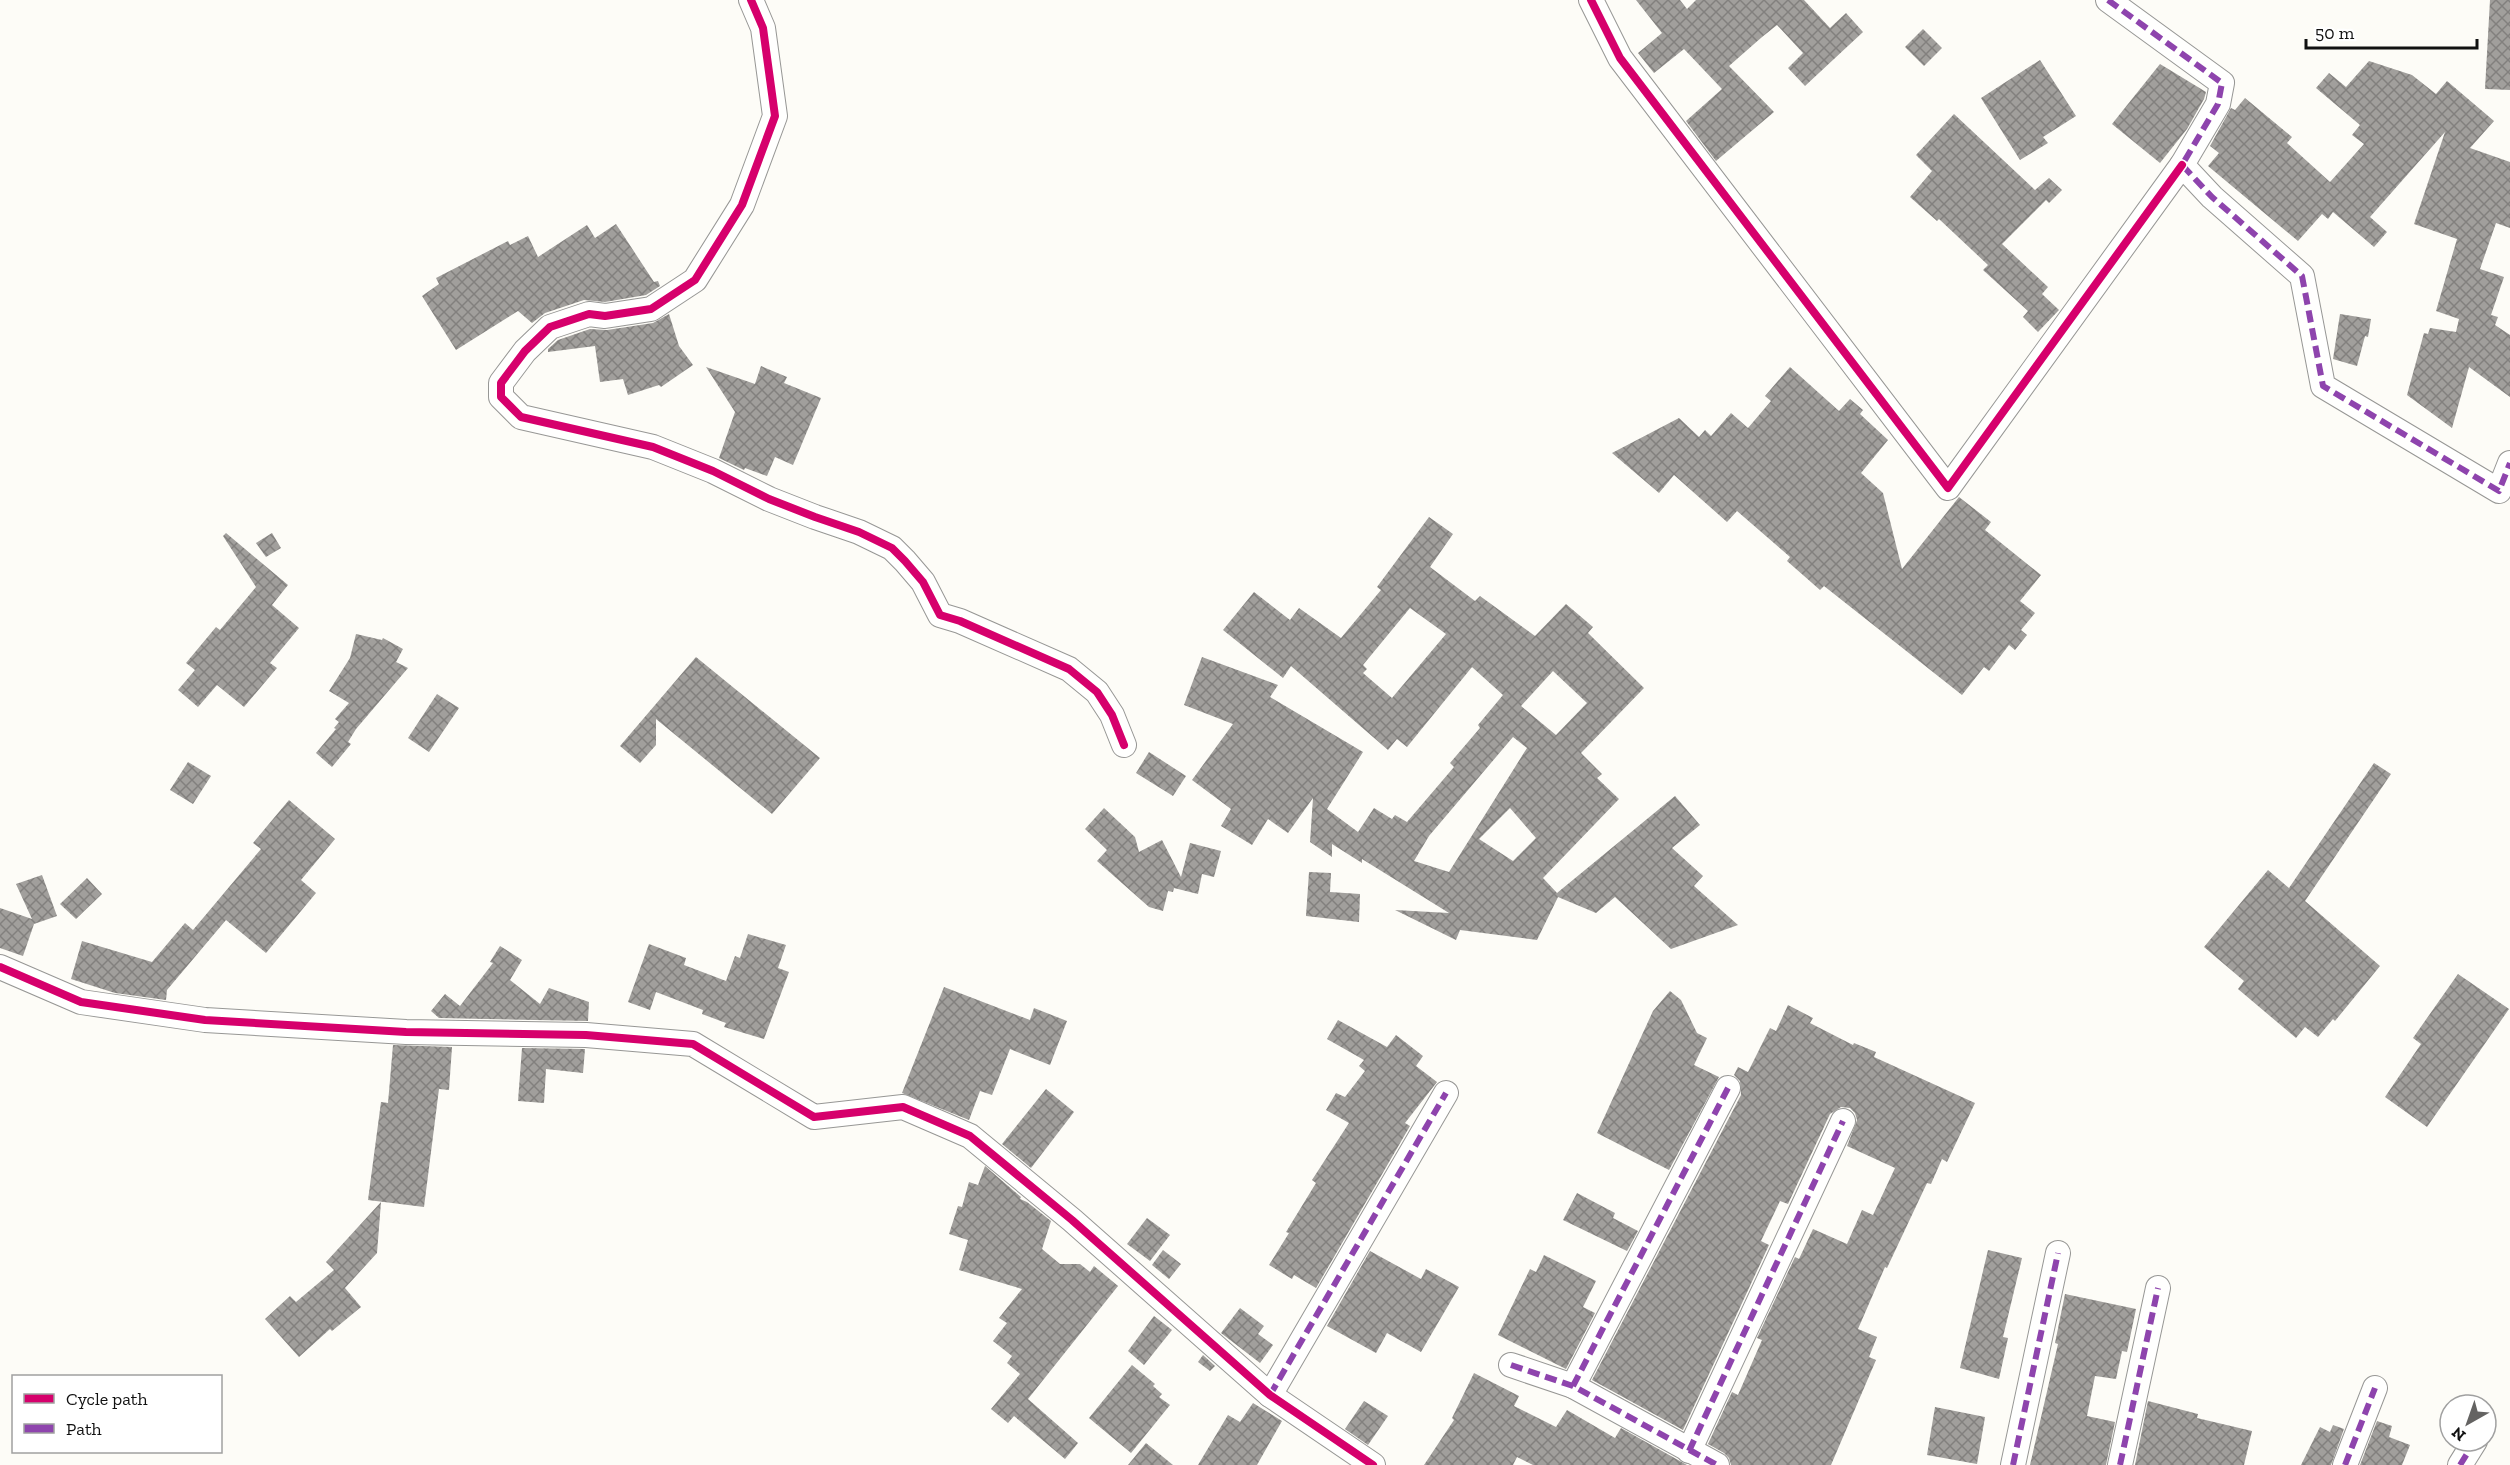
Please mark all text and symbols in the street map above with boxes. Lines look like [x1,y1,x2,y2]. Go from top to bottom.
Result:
scale bar [2306,12,2477,50]
text: 50 m [2315,22,2355,44]
legend [12,1375,222,1453]
text: Cycle path [66,1388,148,1410]
north arrow [2438,1393,2498,1453]
text: Path [66,1418,102,1440]
text: N [2448,1423,2469,1445]

